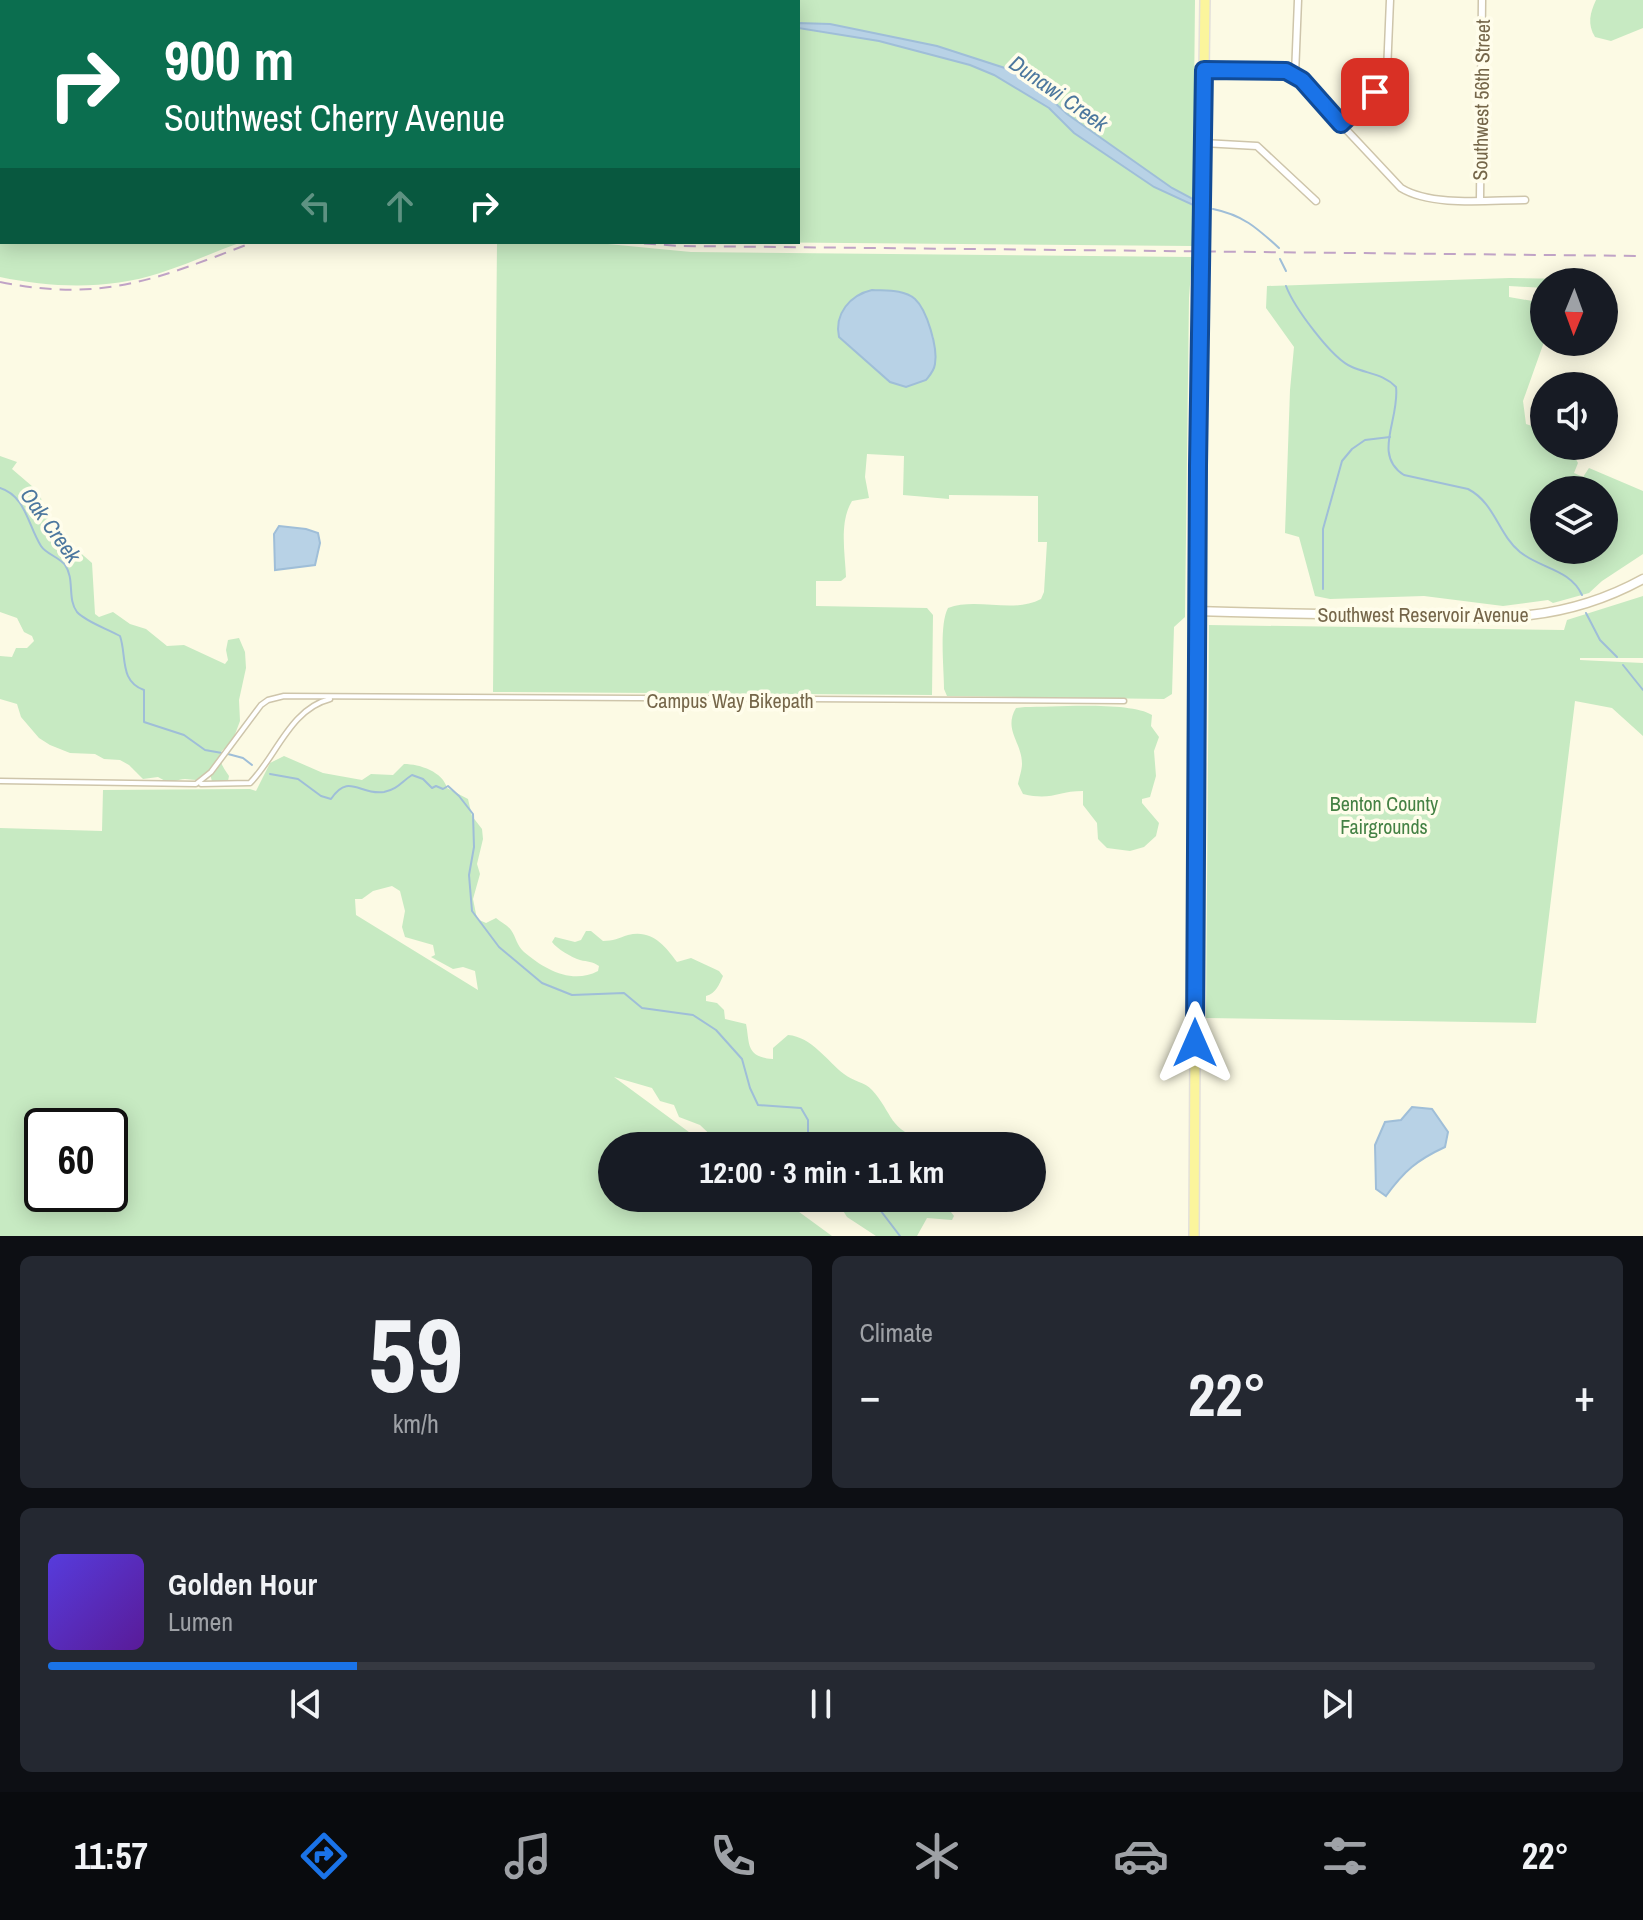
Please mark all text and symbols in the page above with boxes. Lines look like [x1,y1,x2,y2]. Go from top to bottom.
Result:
street label: Southwest 56th Street [1466,19,1496,181]
text: 900 m [164,22,294,97]
icon: right [32,32,136,136]
water label: Dunawi Creek [1004,48,1115,139]
pin [1341,58,1409,126]
icon: arrive [1353,70,1397,114]
text: Southwest Cherry Avenue [164,94,505,142]
icon: left [294,184,338,228]
icon: ahead [378,184,422,228]
icon: right [462,184,506,228]
north arrow [1530,268,1618,356]
map controls [1530,268,1618,564]
button: sound [1530,372,1618,460]
button: layers [1530,476,1618,564]
water label: Oak Creek [14,481,89,569]
street label: Southwest Reservoir Avenue [1317,601,1529,628]
street label: Campus Way Bikepath [646,687,814,714]
park label: Benton County Fairgrounds [1330,790,1439,840]
position arrow [1153,1001,1237,1085]
speed limit sign: 60 [24,1108,128,1212]
text: 12:00 · 3 min · 1.1 km [700,1152,944,1192]
text: 59 [368,1284,463,1424]
text: Climate [860,1315,933,1350]
text: 22° [1188,1354,1267,1435]
text: − [860,1365,881,1425]
text: + [1574,1365,1595,1425]
text: km/h [393,1406,439,1441]
text: Golden Hour [168,1564,317,1604]
text: Lumen [168,1604,233,1639]
icon: previous [284,1682,328,1726]
icon: pause [799,1682,843,1726]
icon: next [1315,1682,1359,1726]
icon: directions [296,1828,352,1884]
icon: music [500,1828,556,1884]
icon: phone [705,1828,761,1884]
icon: climate [909,1828,965,1884]
icon: car [1113,1828,1169,1884]
icon: filters [1317,1828,1373,1884]
text: 11:57 [74,1832,148,1880]
text: 22° [1522,1832,1569,1880]

